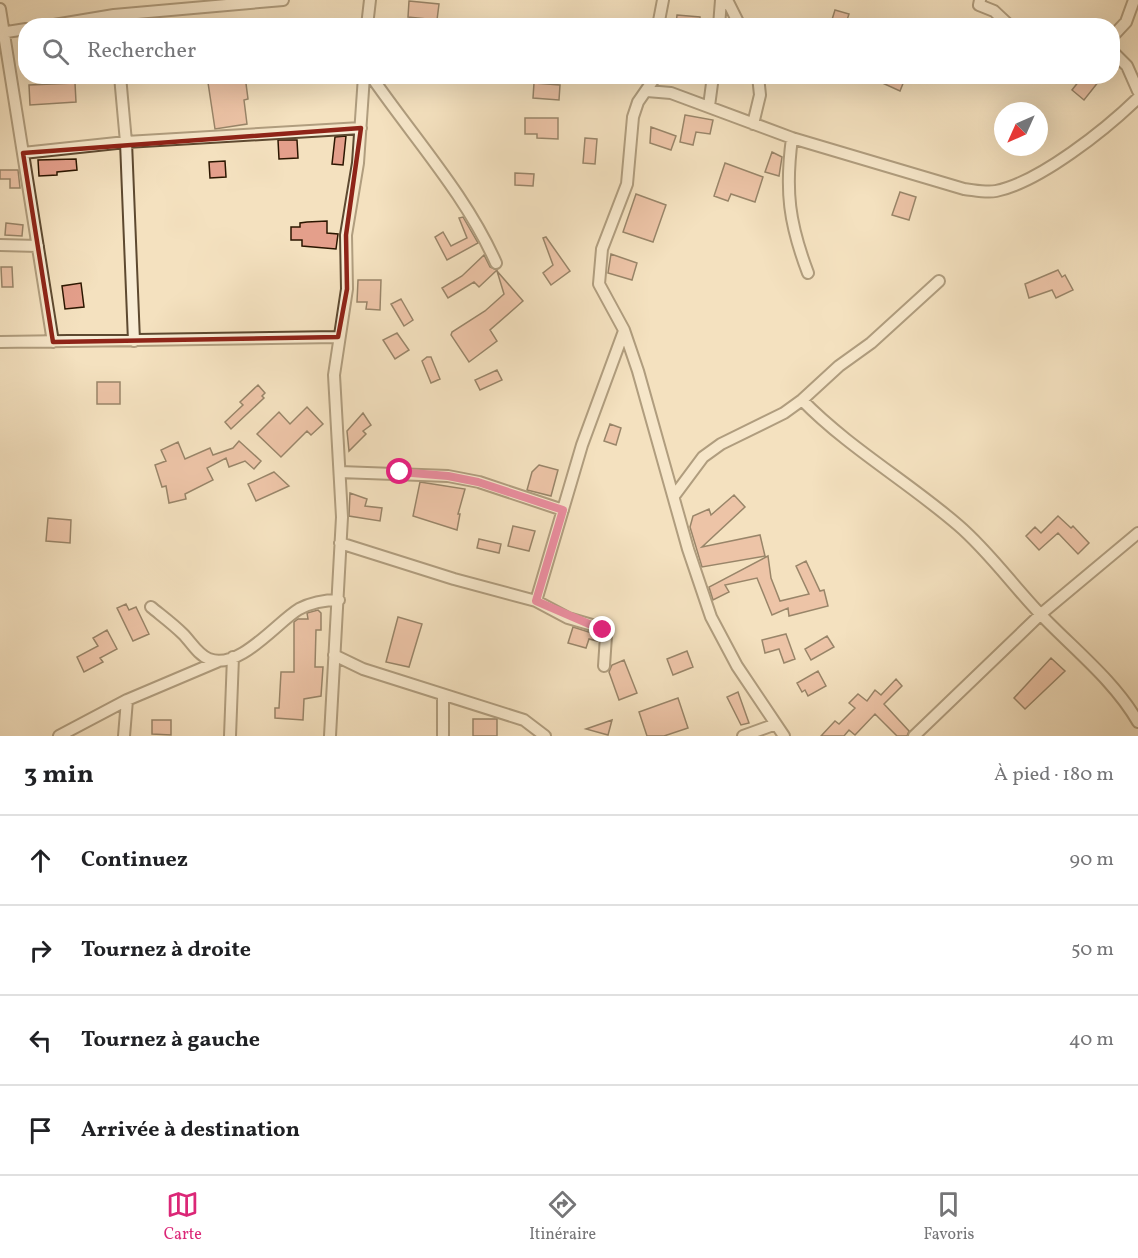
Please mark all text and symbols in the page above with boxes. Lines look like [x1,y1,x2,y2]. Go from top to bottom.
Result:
search box [18,18,1120,84]
icon: search [39,35,72,68]
text: Rechercher [87,36,196,67]
north arrow [994,102,1048,156]
route start [386,458,412,484]
route end [589,616,615,642]
text: 3 min [24,757,94,793]
text: À pied · 180 m [994,761,1114,789]
icon: ahead [24,844,57,877]
text: Continuez [81,845,188,876]
text: 90 m [1070,846,1114,874]
icon: right [24,934,57,967]
text: Tournez à droite [81,935,251,966]
text: 50 m [1071,936,1114,964]
icon: left [24,1024,57,1057]
text: Tournez à gauche [81,1025,260,1056]
text: 40 m [1069,1026,1114,1054]
icon: arrive [24,1114,57,1147]
text: Arrivée à destination [81,1115,300,1146]
tab: Carte [164,1188,202,1246]
tab: Itinéraire [529,1188,596,1246]
tab: Favoris [923,1188,974,1246]

